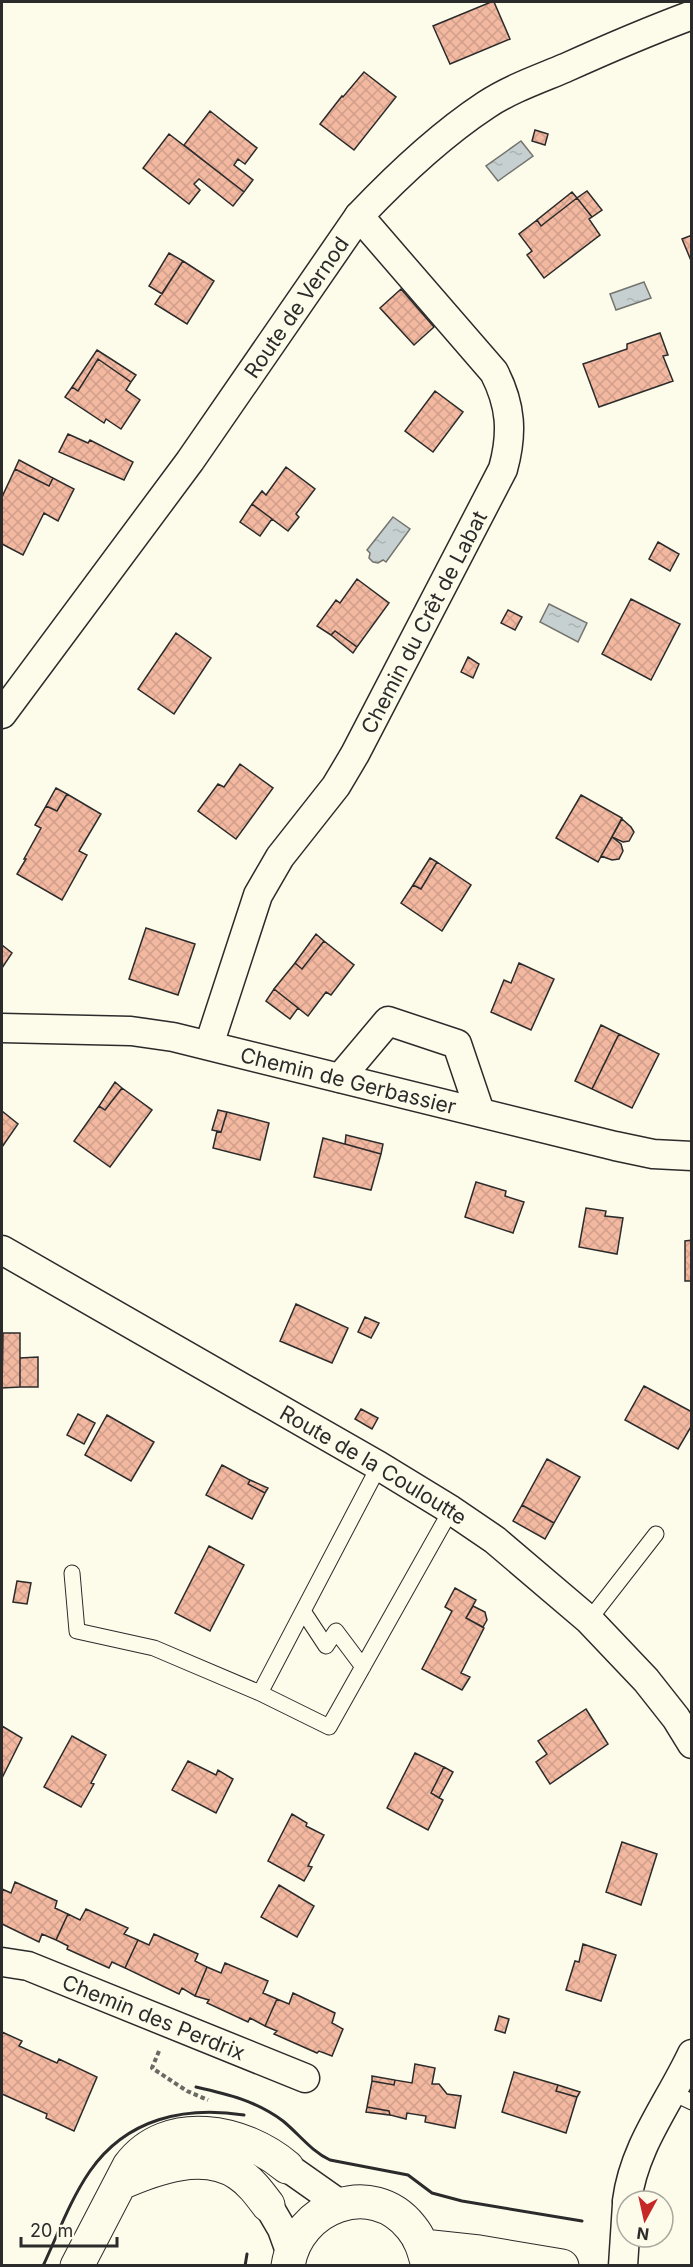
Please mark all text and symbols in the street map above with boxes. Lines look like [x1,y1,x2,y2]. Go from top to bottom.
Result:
street label: Route de Vernod [239,232,353,383]
street label: Chemin du Crêt de Labat [355,506,492,738]
street label: Chemin de Gerbassier [238,1042,459,1119]
street label: Route de la Couloutte [276,1400,472,1530]
street label: Chemin des Perdrix [59,1969,249,2065]
north arrow [615,2189,675,2249]
scale bar [21,2210,117,2248]
text: 20 m [30,2220,73,2241]
text: N [635,2223,650,2245]

